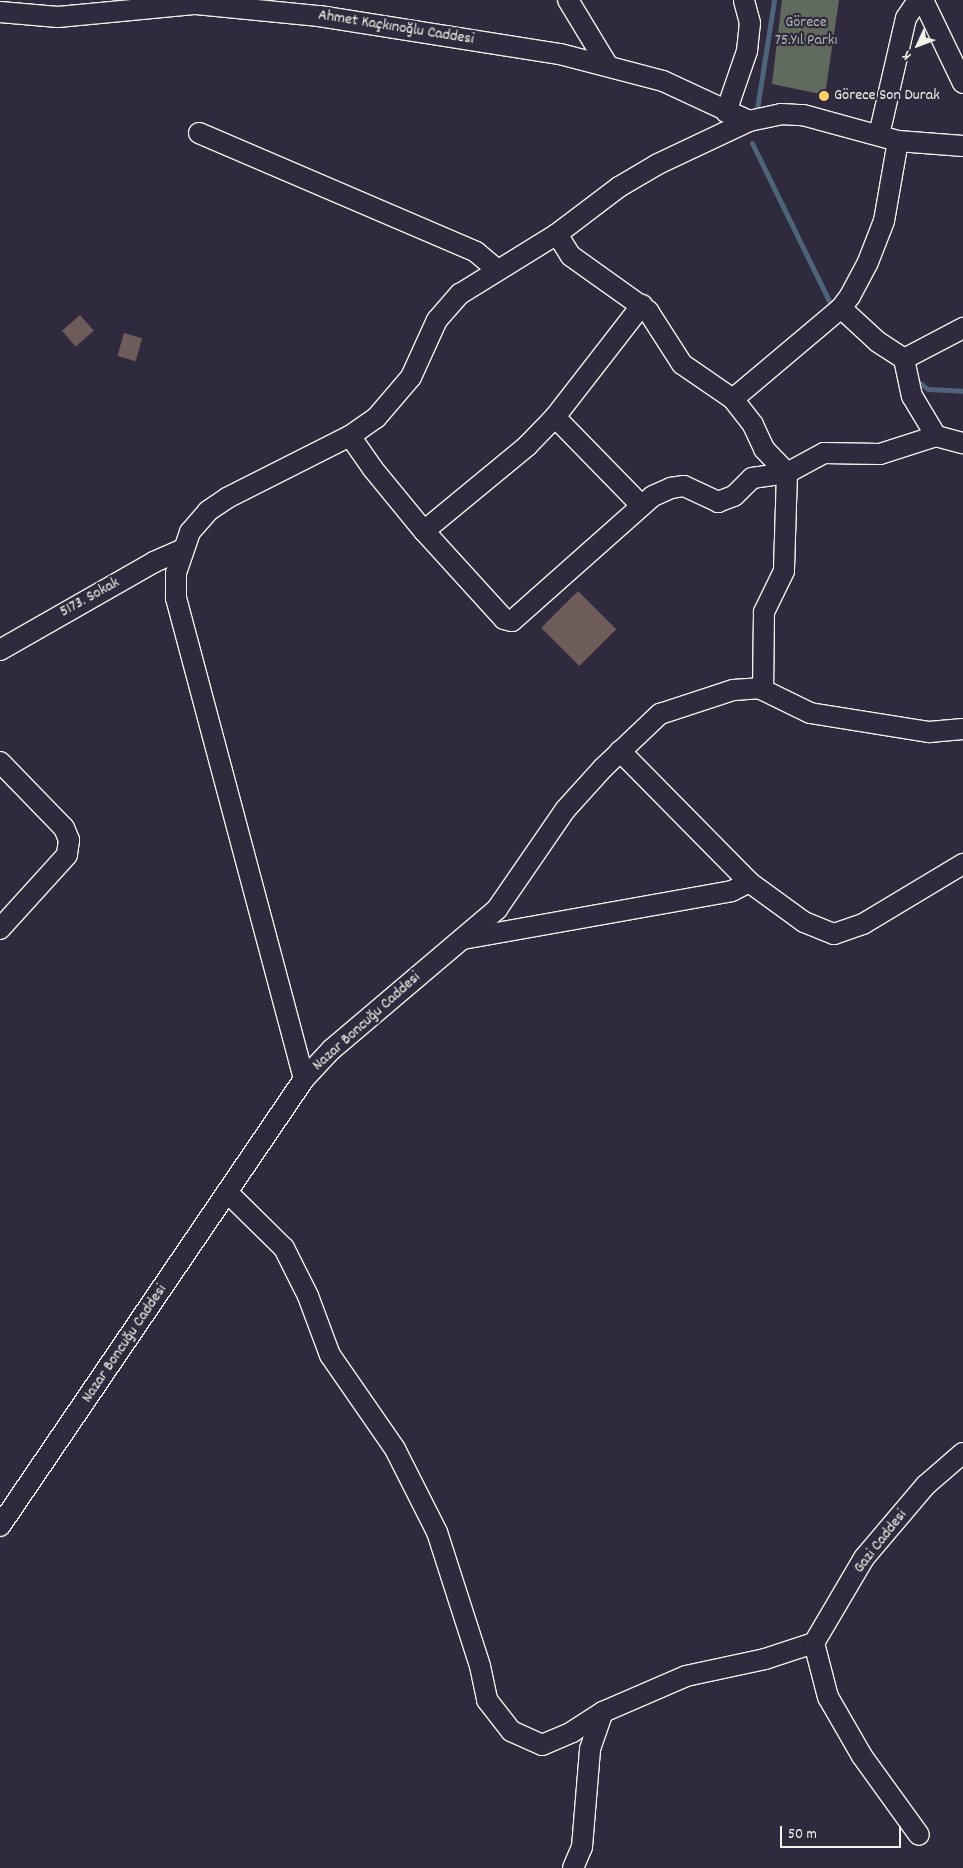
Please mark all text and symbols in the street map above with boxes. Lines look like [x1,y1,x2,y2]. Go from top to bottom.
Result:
street label: Ahmet Kaçkınoğlu Caddesi [317,6,475,50]
park label: Görece 75.Yıl Parkı [775,13,837,51]
north arrow [893,20,943,70]
text: K [898,46,917,64]
place label: Görece Son Durak [834,86,940,106]
marker: Görece Son Durak [818,90,830,102]
street label: 5173. Sokak [57,574,123,622]
street label: Nazar Boncuğu Caddesi [309,968,425,1076]
street label: Nazar Boncuğu Caddesi [78,1281,172,1407]
street label: Gazi Caddesi [850,1506,912,1578]
scale bar [783,1816,904,1848]
text: 50 m [788,1824,817,1846]

